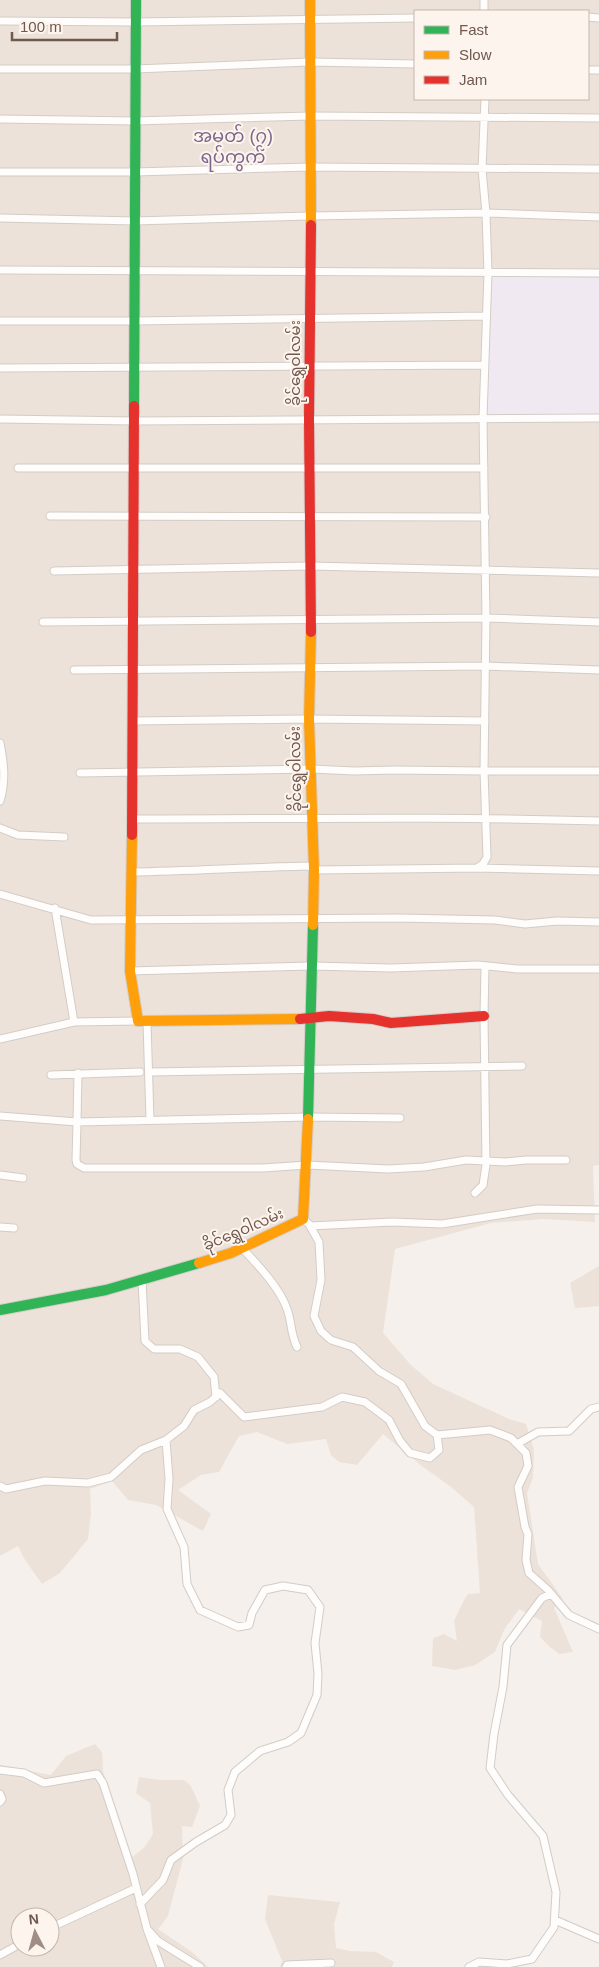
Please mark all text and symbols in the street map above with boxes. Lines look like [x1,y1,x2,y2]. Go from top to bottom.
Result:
scale bar [12,10,118,42]
legend [414,10,589,100]
text: 100 m [20,18,62,35]
text: Fast [459,21,489,38]
text: Slow [459,46,492,63]
text: Jam [459,71,487,88]
district label: အမှတ် (၇) ရပ်ကွက် [193,123,273,172]
street label: ခိုင်ရွှေဝါလမ်း [285,320,307,406]
street label: ခိုင်ရွှေဝါလမ်း [285,726,308,812]
street label: ခိုင်ရွှေဝါလမ်း [200,1203,287,1257]
north arrow [10,1907,60,1957]
text: N [28,1911,40,1928]

